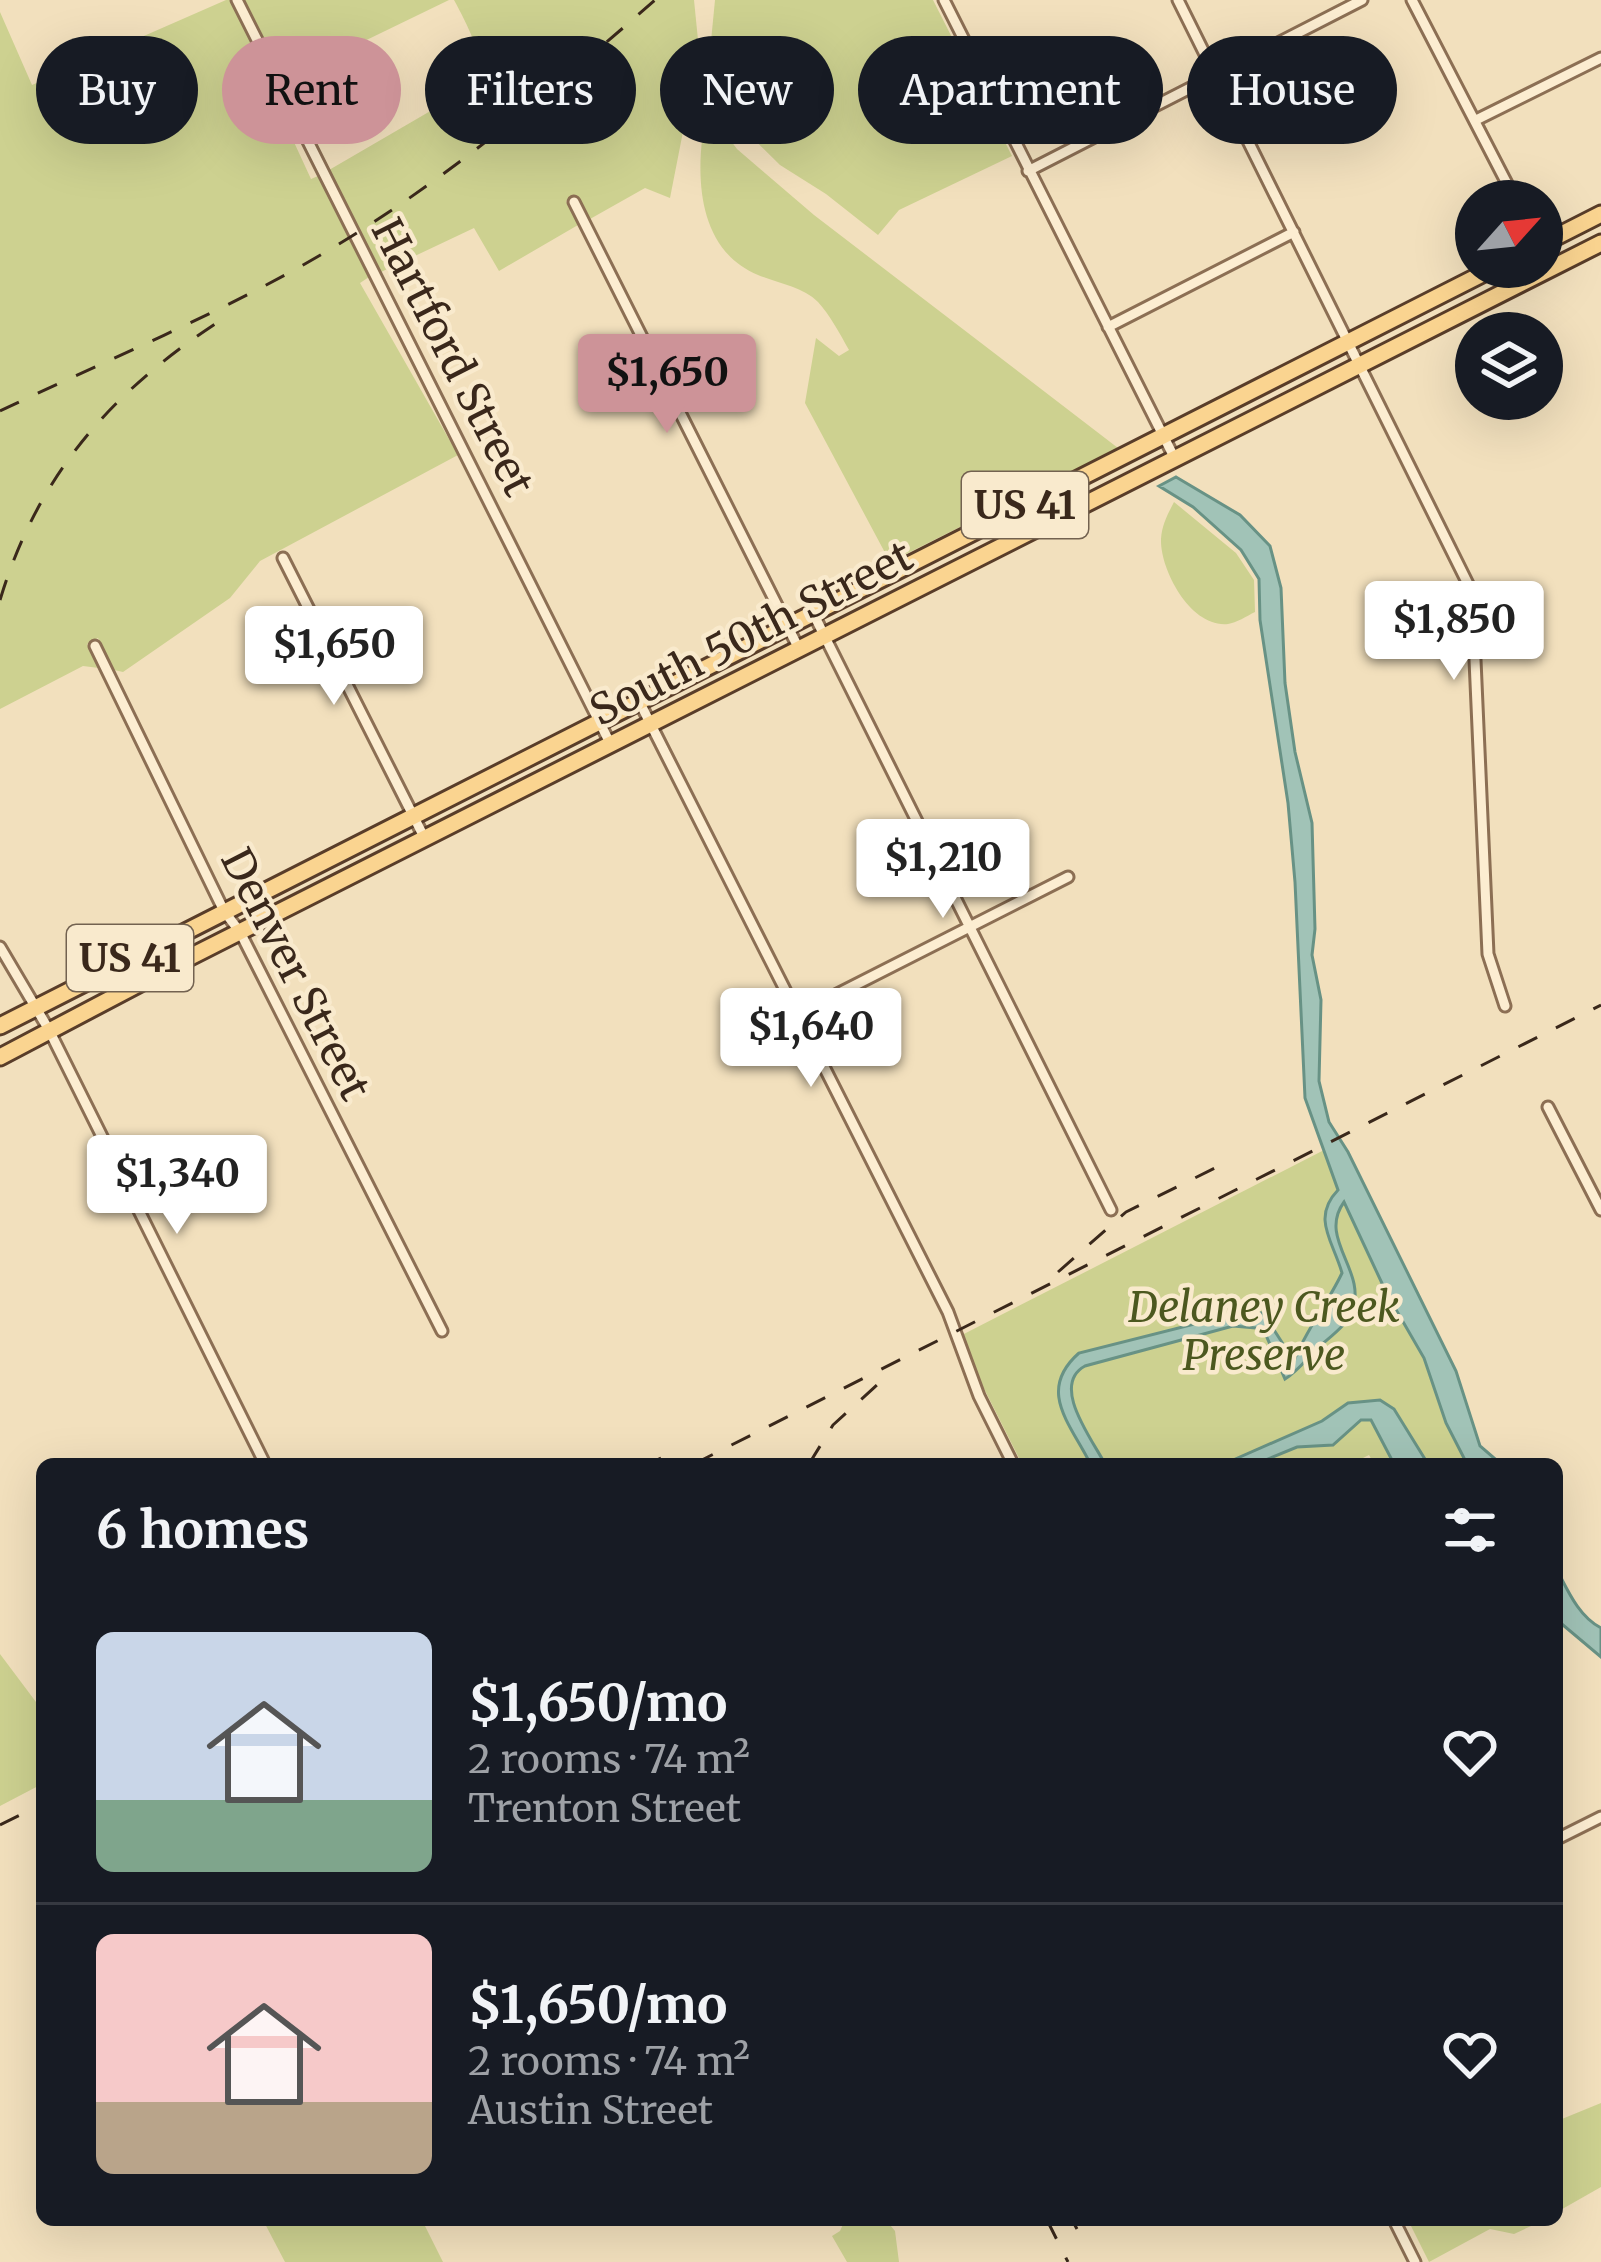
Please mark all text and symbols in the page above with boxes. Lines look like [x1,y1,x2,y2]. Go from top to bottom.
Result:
chip: Buy [36,36,198,144]
chip: Rent [222,36,401,144]
chip: Filters [425,36,636,144]
chip: New [660,36,834,144]
chip: Apartment [858,36,1163,144]
chip: House [1187,36,1397,144]
north arrow [1455,180,1563,288]
map controls [1455,180,1563,420]
street label: Hartford Street [361,210,545,504]
button: layers [1455,312,1563,420]
pin: $1,650 [569,334,765,436]
text: $1,650 [605,348,729,397]
road number: US 41 [962,472,1088,538]
street label: South 50th Street [581,529,921,737]
pin: $1,850 [1356,581,1552,683]
text: $1,850 [1392,595,1516,644]
pin: $1,650 [236,606,432,708]
text: $1,650 [272,620,396,669]
pin: $1,210 [845,819,1041,921]
text: $1,210 [883,833,1003,882]
street label: Denver Street [210,839,382,1109]
road number: US 41 [67,925,193,991]
pin: $1,640 [713,988,909,1090]
text: $1,640 [747,1002,875,1051]
pin: $1,340 [79,1135,275,1237]
text: $1,340 [114,1149,240,1198]
park label: Delaney Creek Preserve [1127,1281,1400,1381]
icon: filters [1437,1497,1503,1563]
text: 6 homes [96,1498,309,1562]
text: $1,650/mo [468,1671,727,1735]
icon: home [192,1680,336,1824]
icon: heart [1437,1719,1503,1785]
text: 2 rooms · 74 m² [468,1735,750,1784]
text: Trenton Street [468,1784,741,1833]
text: $1,650/mo [468,1973,727,2037]
icon: home [192,1982,336,2126]
icon: heart [1437,2021,1503,2087]
text: 2 rooms · 74 m² [468,2037,750,2086]
text: Austin Street [468,2086,713,2135]

